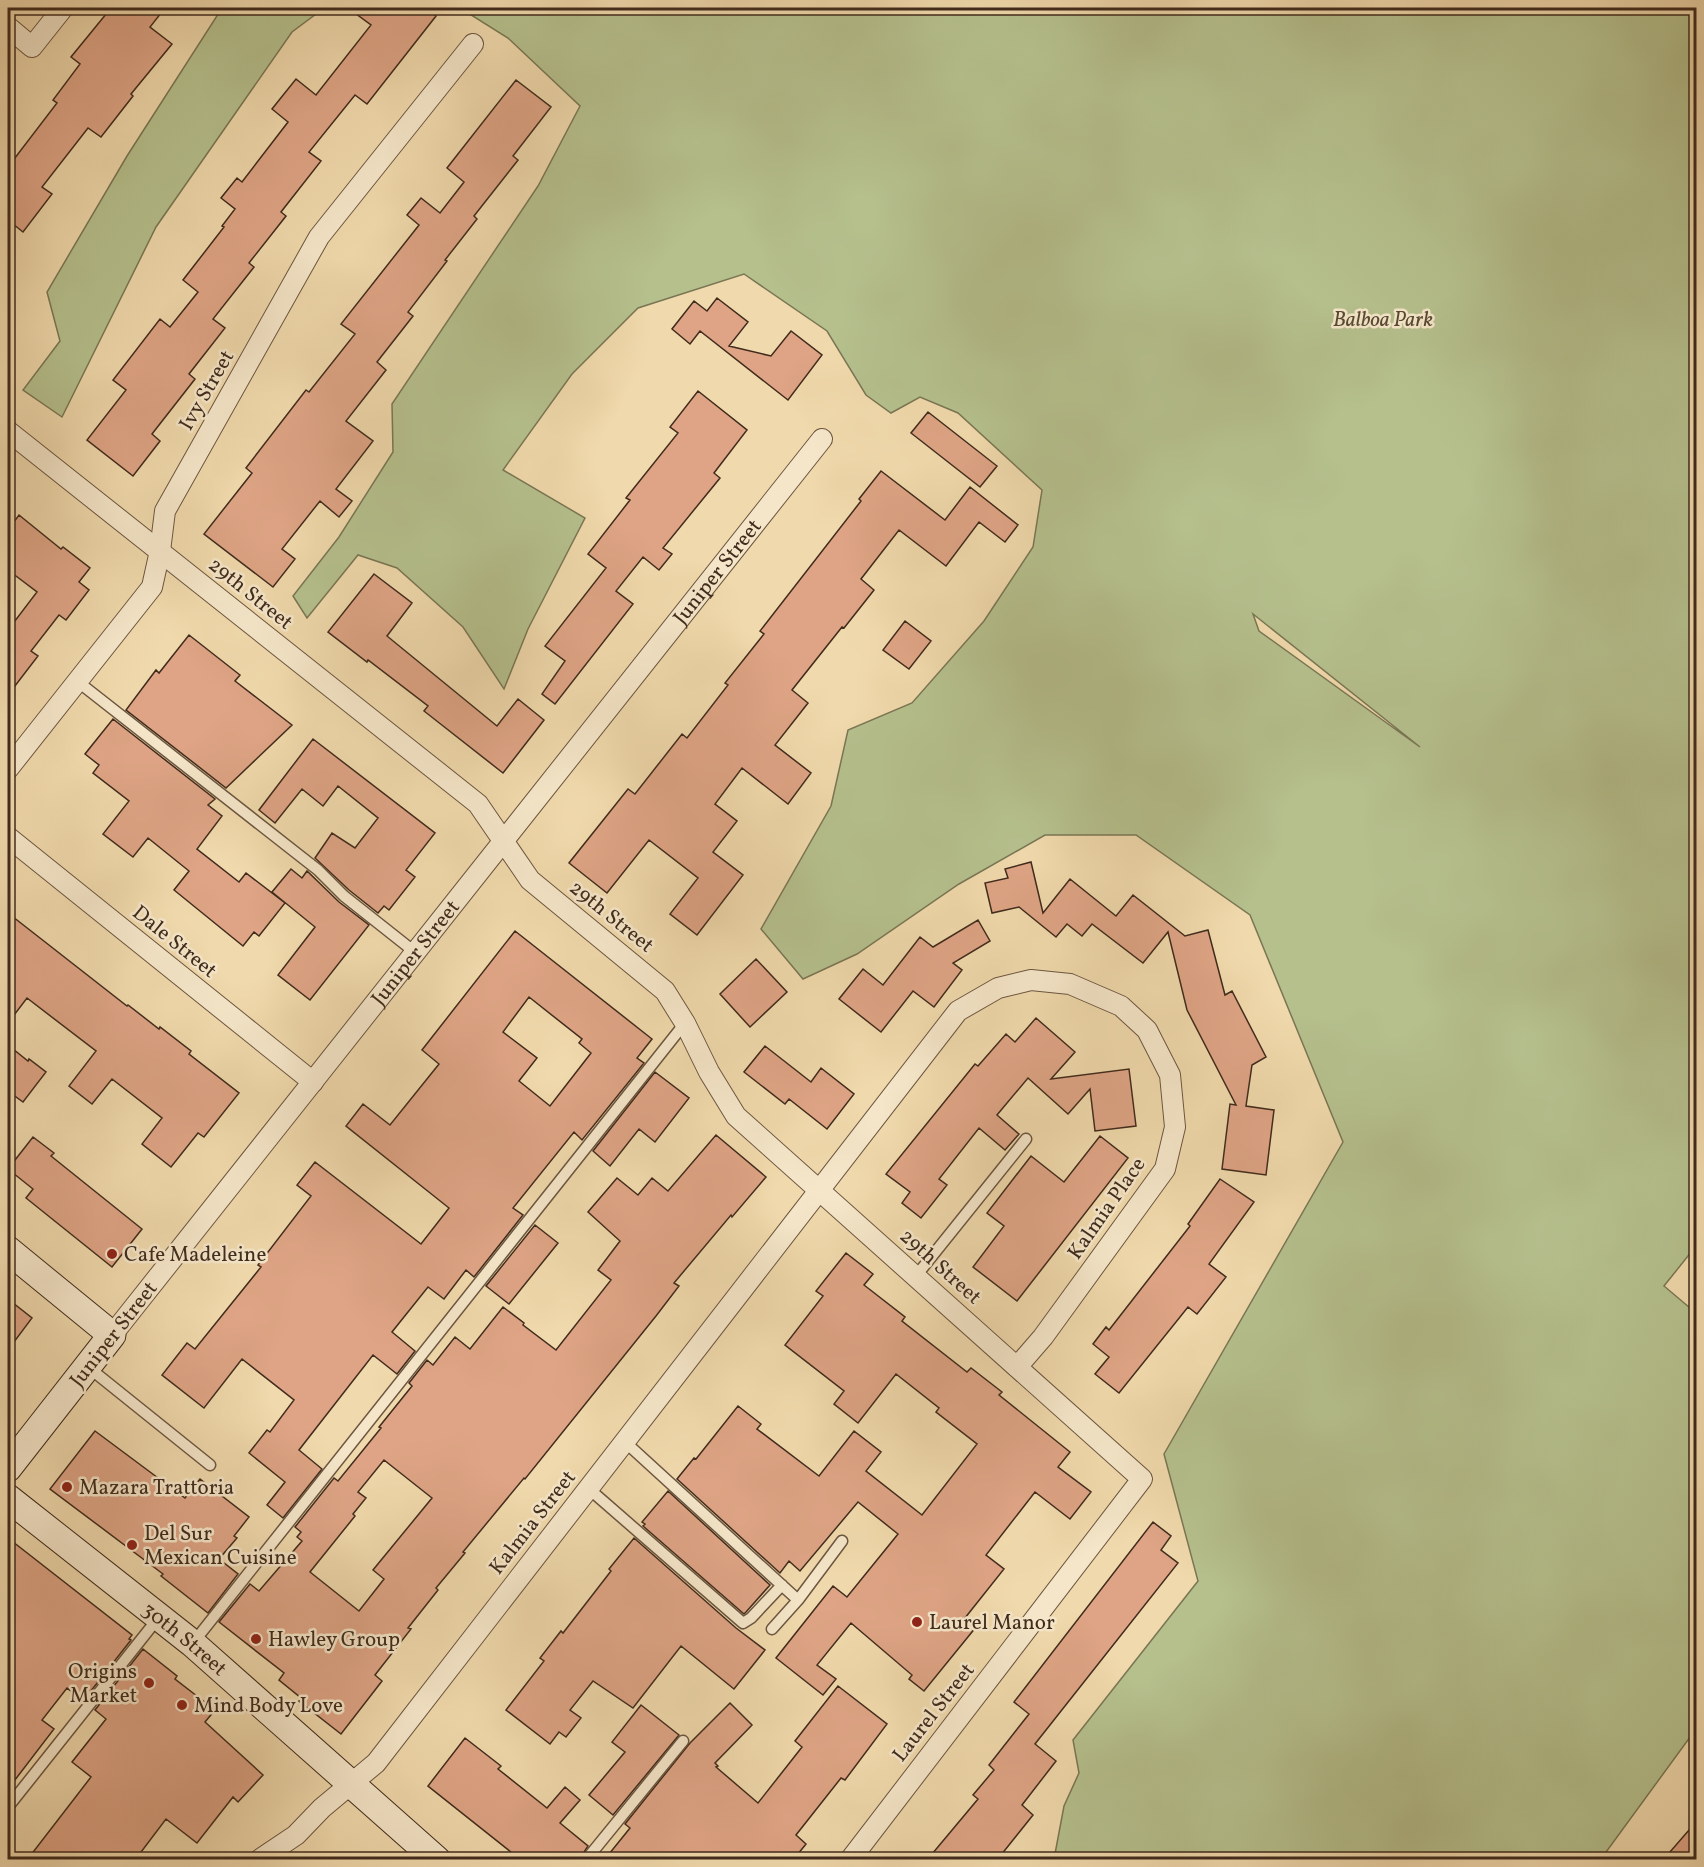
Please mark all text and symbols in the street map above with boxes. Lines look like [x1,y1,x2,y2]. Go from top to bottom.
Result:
park label: Balboa Park [1333,306,1433,335]
street label: Ivy Street [173,345,242,436]
street label: Juniper Street [667,513,769,632]
street label: 29th Street [202,551,298,637]
street label: 29th Street [563,874,659,960]
street label: Juniper Street [365,894,467,1013]
street label: Dale Street [126,899,223,985]
street label: Kalmia Place [1061,1152,1153,1266]
street label: 29th Street [893,1223,987,1312]
place label: Cafe Madeleine [124,1241,266,1270]
marker: Cafe Madeleine [105,1247,119,1261]
street label: Juniper Street [63,1276,165,1394]
street label: Kalmia Street [483,1465,583,1581]
place label: Mazara Trattoria [79,1474,234,1503]
marker: Mazara Trattoria [60,1480,74,1494]
place label: Del Sur Mexican Cuisine [144,1520,297,1573]
marker: Del Sur Mexican Cuisine [125,1538,139,1552]
street label: 30th Street [135,1596,233,1683]
place label: Laurel Manor [929,1609,1055,1638]
marker: Laurel Manor [910,1615,924,1629]
place label: Hawley Group [268,1626,400,1655]
marker: Hawley Group [249,1632,263,1646]
street label: Laurel Street [886,1657,982,1768]
place label: Origins Market [68,1658,137,1711]
marker: Origins Market [142,1676,156,1690]
place label: Mind Body Love [194,1692,343,1721]
marker: Mind Body Love [175,1698,189,1712]

